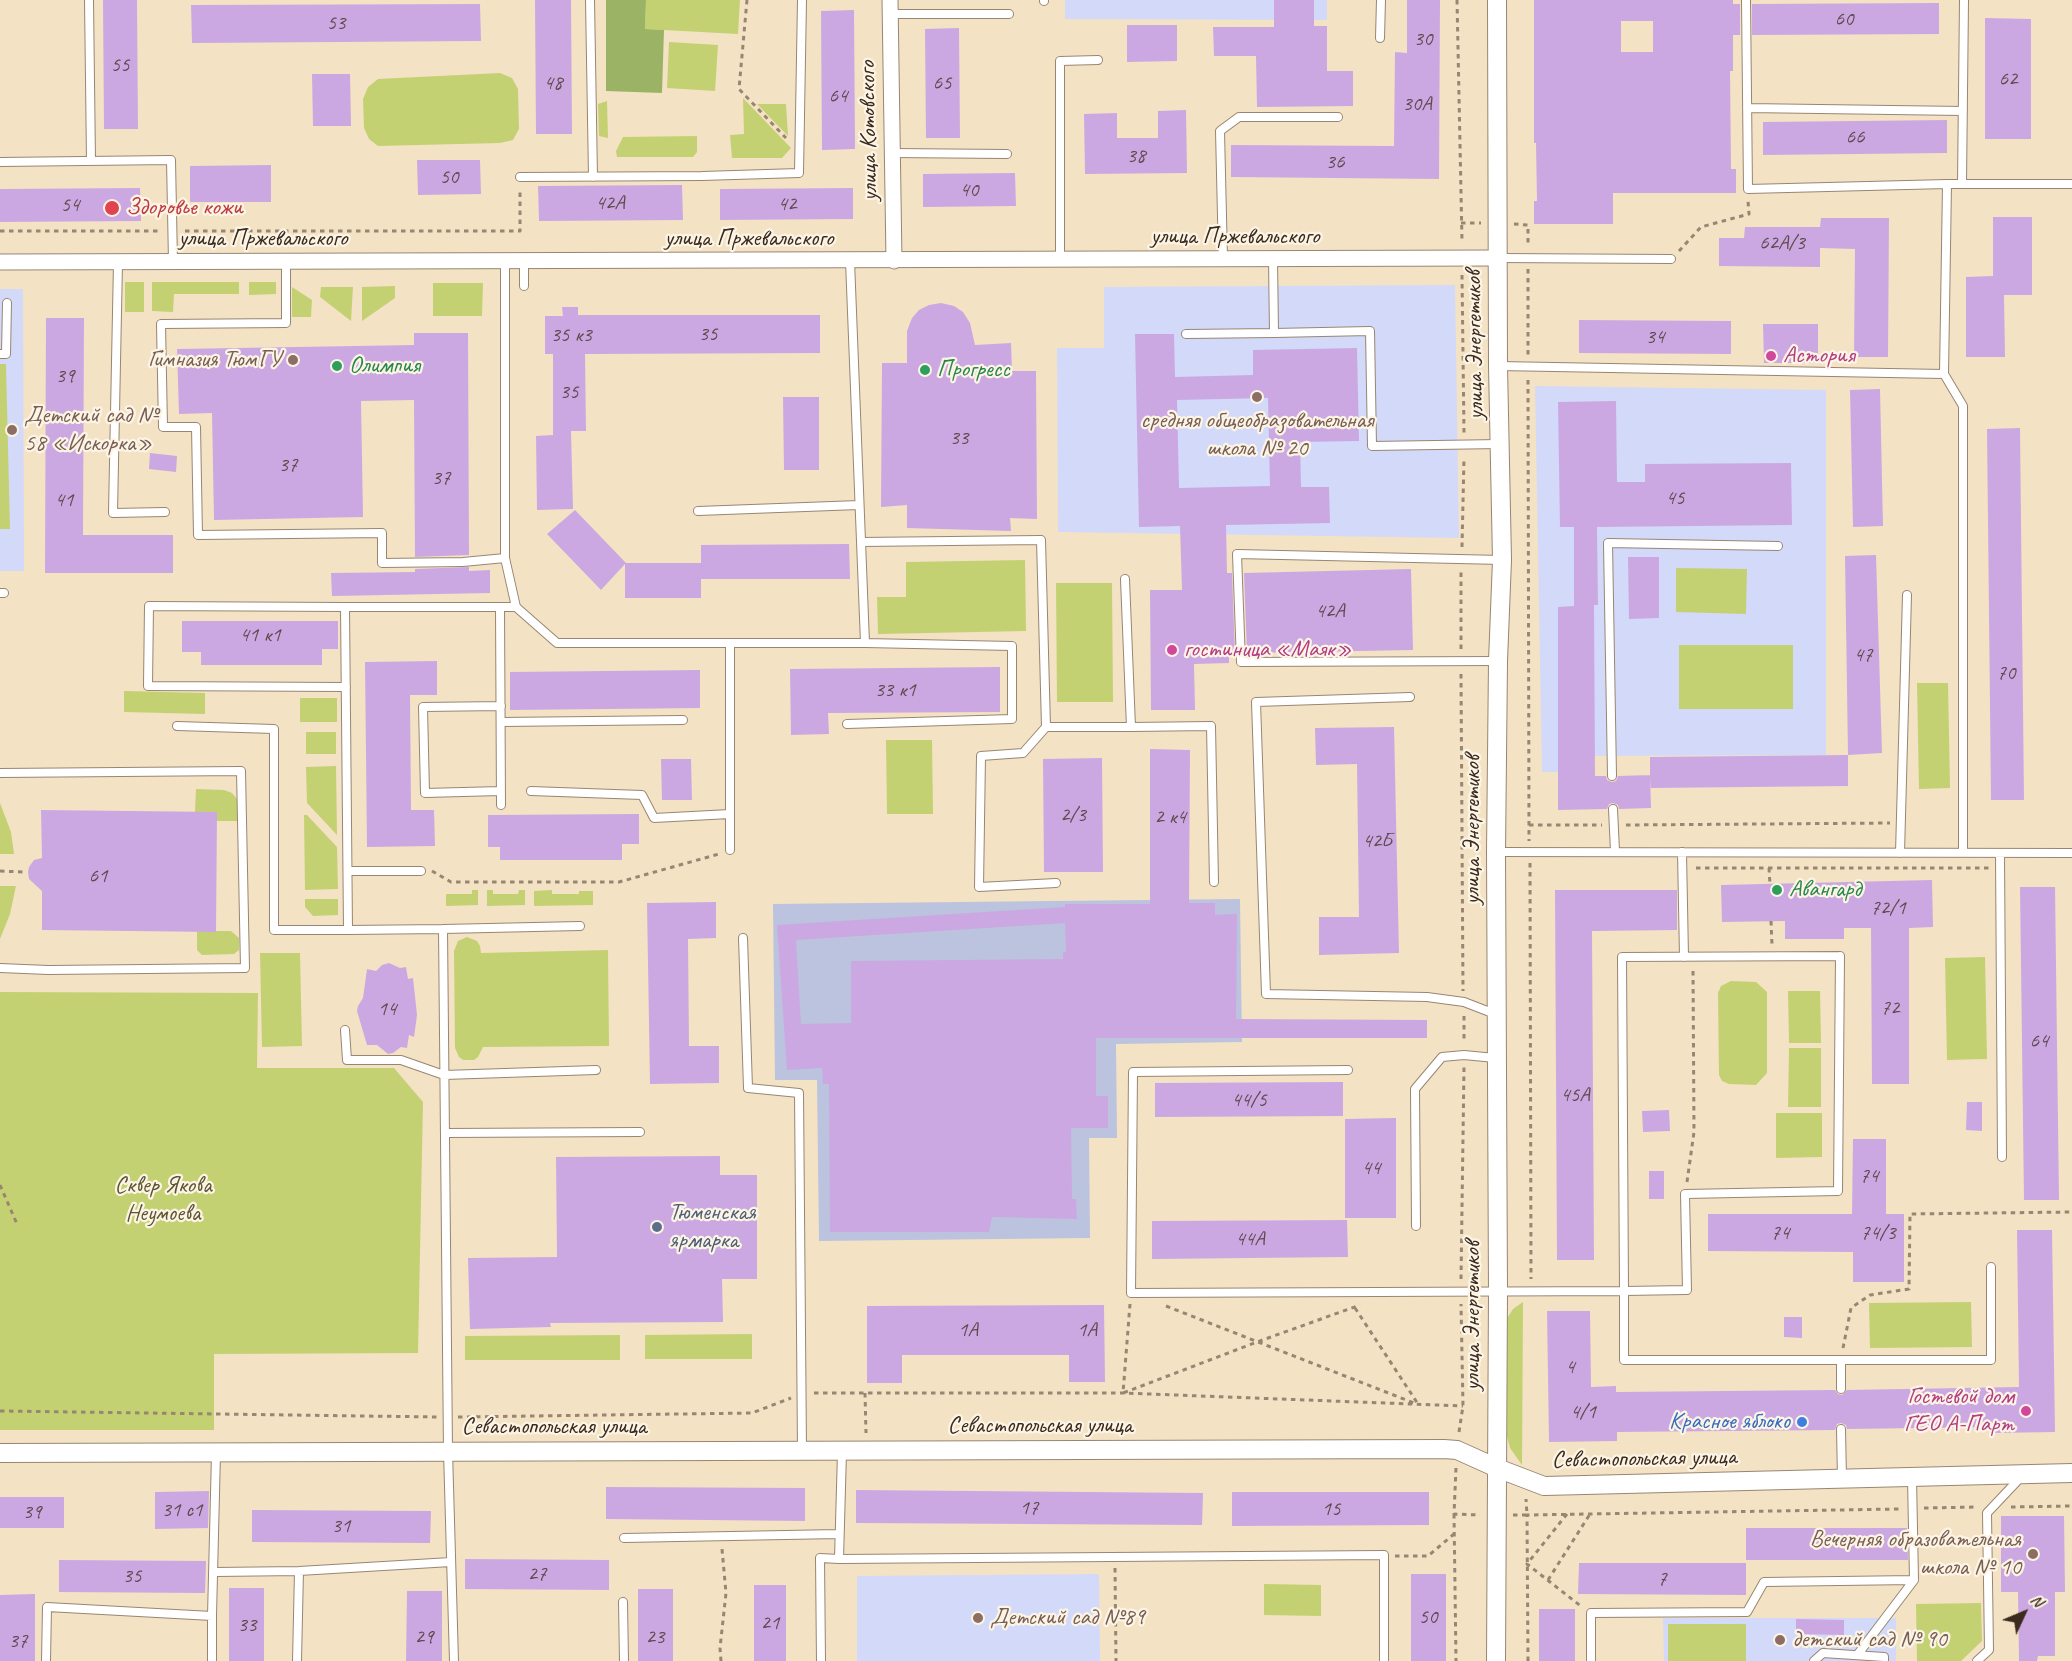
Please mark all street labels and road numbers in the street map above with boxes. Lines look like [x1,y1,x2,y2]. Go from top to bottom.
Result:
street label: улица Котовского [853,61,885,201]
street label: улица Пржевальского [1151,223,1319,251]
street label: улица Пржевальского [179,225,347,253]
street label: улица Пржевальского [665,225,833,253]
street label: улица Энергетиков [1459,270,1491,420]
street label: улица Энергетиков [1459,755,1487,905]
street label: улица Энергетиков [1459,1241,1487,1391]
street label: Севастопольская улица [948,1412,1132,1440]
street label: Севастопольская улица [462,1413,646,1441]
street label: Севастопольская улица [1551,1443,1737,1475]

